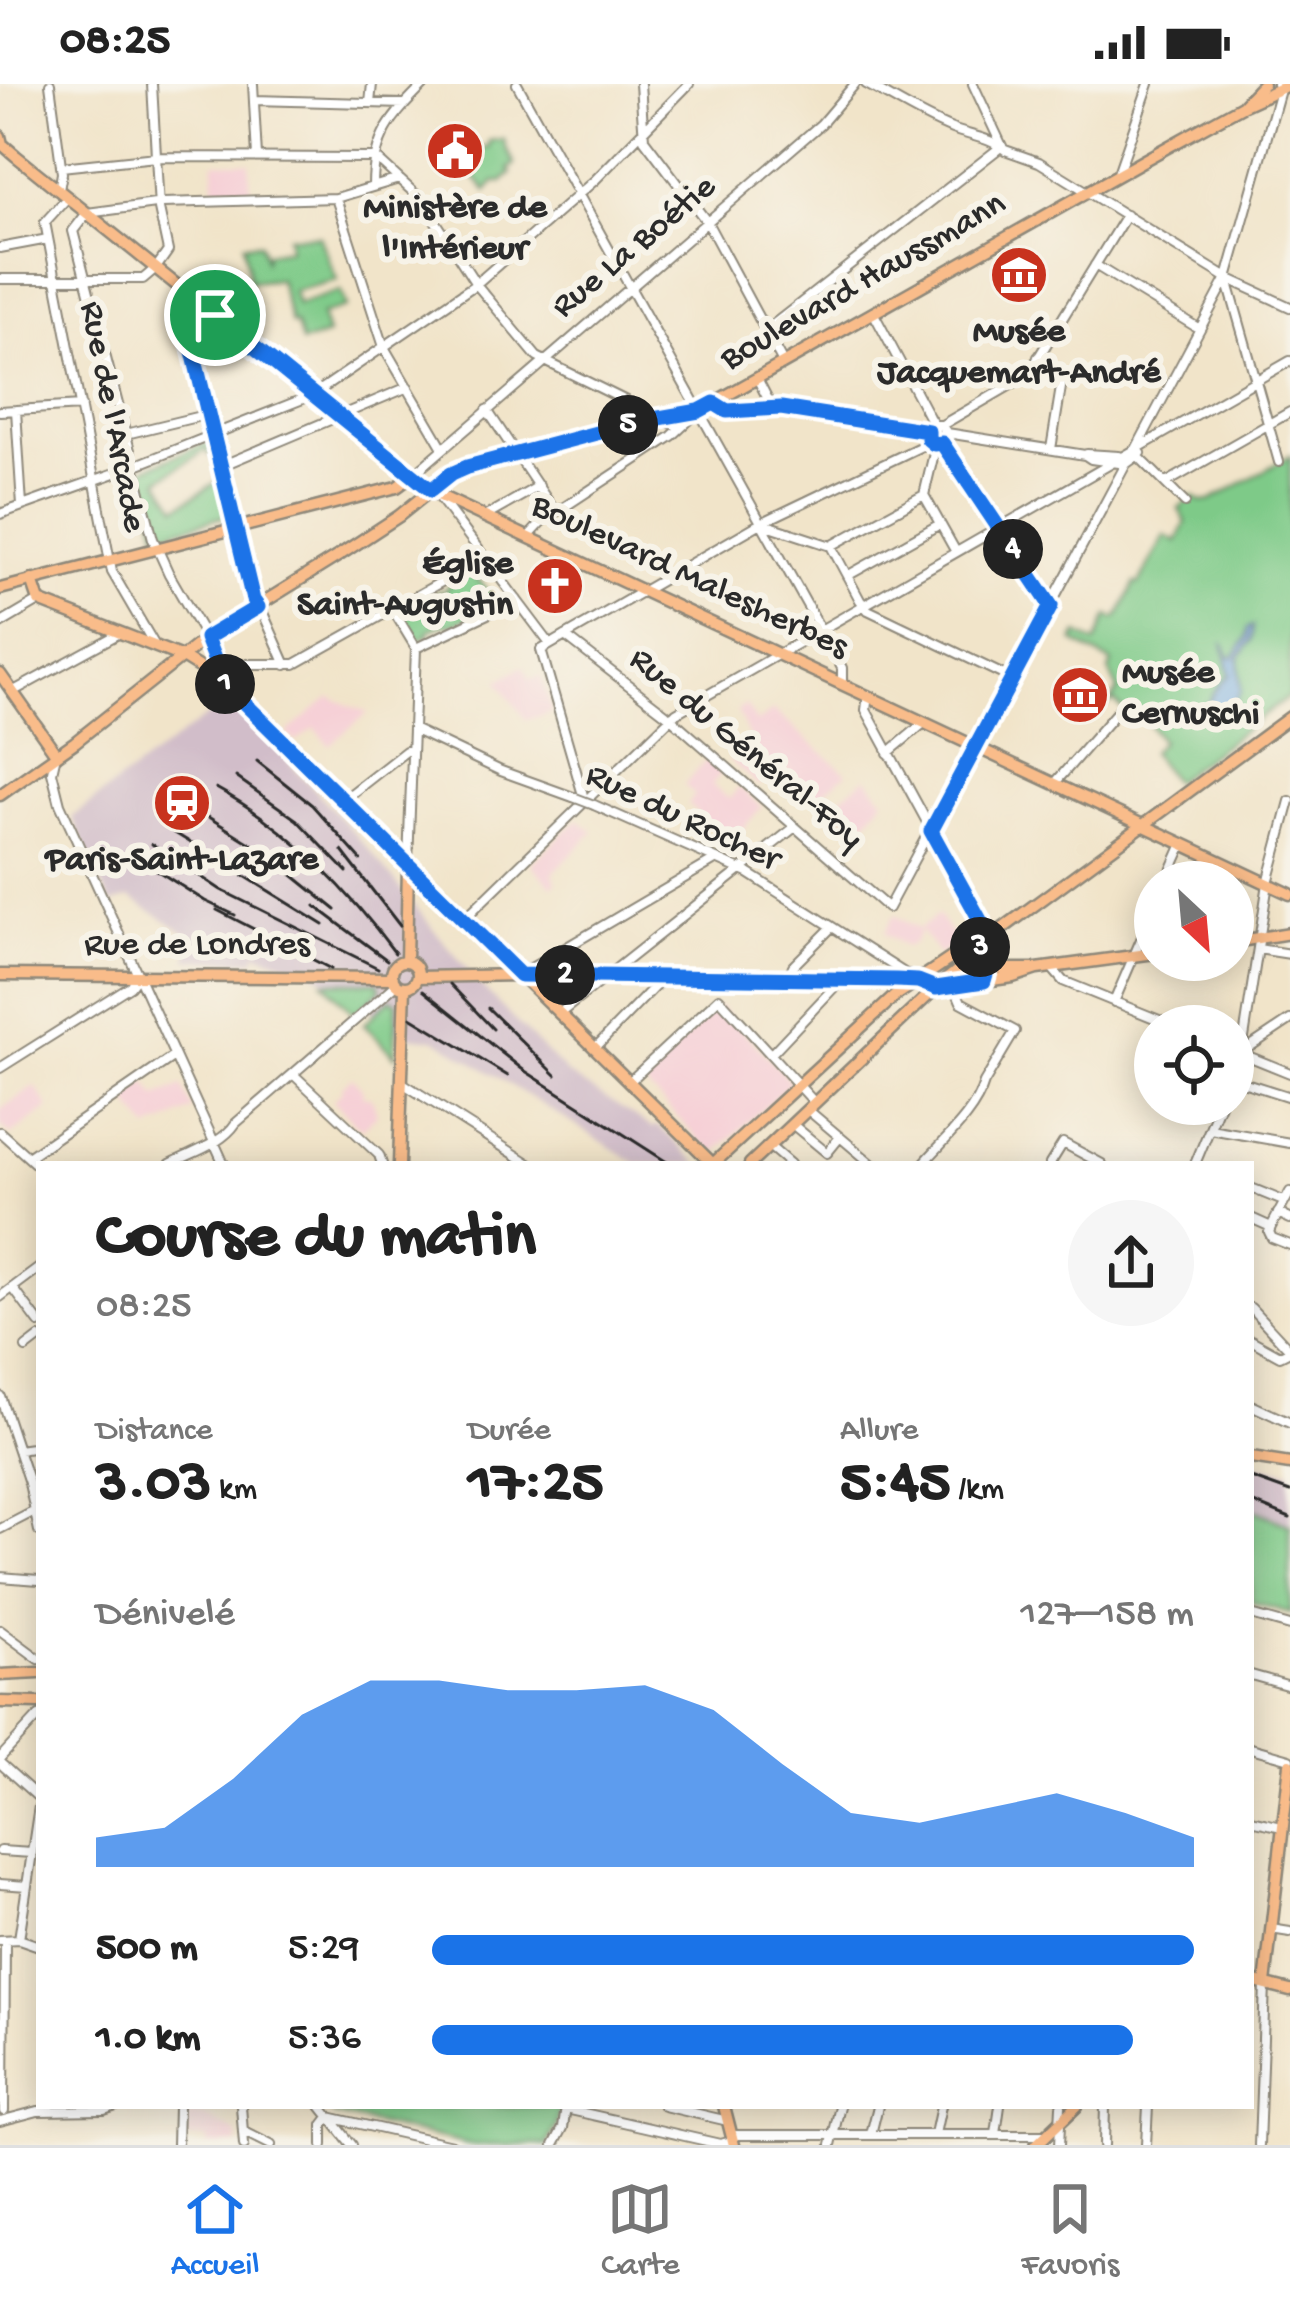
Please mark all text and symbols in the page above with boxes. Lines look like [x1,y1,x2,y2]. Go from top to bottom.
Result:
text: 08:25 [60,16,170,69]
public building icon: Ministère de l'Intérieur [424,120,486,182]
street label: Rue La Boétie [544,167,726,329]
street label: Boulevard Haussmann [713,184,1014,383]
place label: Ministère de l'Intérieur [363,188,548,272]
museum icon: Musée Jacquemart-André [988,244,1050,306]
pin [164,264,266,366]
icon: arrive [182,282,248,348]
street label: Rue de l'Arcade [68,298,155,536]
place label: Musée Jacquemart-André [876,312,1162,396]
pin: 5 [598,395,658,455]
text: 5 [619,406,637,444]
street label: Boulevard Malesherbes [523,485,856,671]
pin: 4 [983,519,1043,579]
text: 4 [1005,530,1021,568]
place label: Église Saint-Augustin [297,544,514,628]
church icon: Église Saint-Augustin [524,555,586,617]
street label: Rue du Général-Foy [619,639,871,861]
place label: Musée Cernuschi [1122,653,1259,737]
pin: 1 [195,654,255,714]
museum icon: Musée Cernuschi [1049,664,1111,726]
text: 1 [218,665,232,703]
street label: Rue du Rocher [578,755,789,884]
station icon: Paris-Saint-Lazare [151,772,213,834]
place label: Paris-Saint-Lazare [44,840,320,883]
north arrow [1134,861,1254,981]
map controls [1134,861,1254,1125]
pin: 3 [950,917,1010,977]
street label: Rue de Londres [84,925,312,968]
text: 3 [971,928,989,966]
pin: 2 [535,945,595,1005]
text: 2 [557,956,573,994]
button: locate [1134,1005,1254,1125]
button: share [1068,1200,1194,1326]
text: Course du matin [96,1201,536,1279]
text: 08:25 [96,1285,191,1331]
text: Distance [96,1413,213,1451]
text: Durée [468,1413,551,1451]
text: Allure [840,1413,918,1451]
text: 3.03 [96,1451,211,1521]
text: 17:25 [468,1451,603,1521]
text: 5:45 [840,1451,950,1521]
text: km [211,1472,257,1510]
text: /km [950,1472,1004,1510]
text: Dénivelé [96,1593,235,1639]
text: 127–158 m [1020,1593,1194,1639]
text: 500 m [96,1927,198,1973]
text: 5:29 [288,1927,359,1973]
text: 1.0 km [96,2017,200,2063]
text: 5:36 [288,2017,361,2063]
tab: Accueil [171,2176,260,2286]
tab: Carte [601,2176,680,2286]
tab: Favoris [1021,2176,1119,2286]

